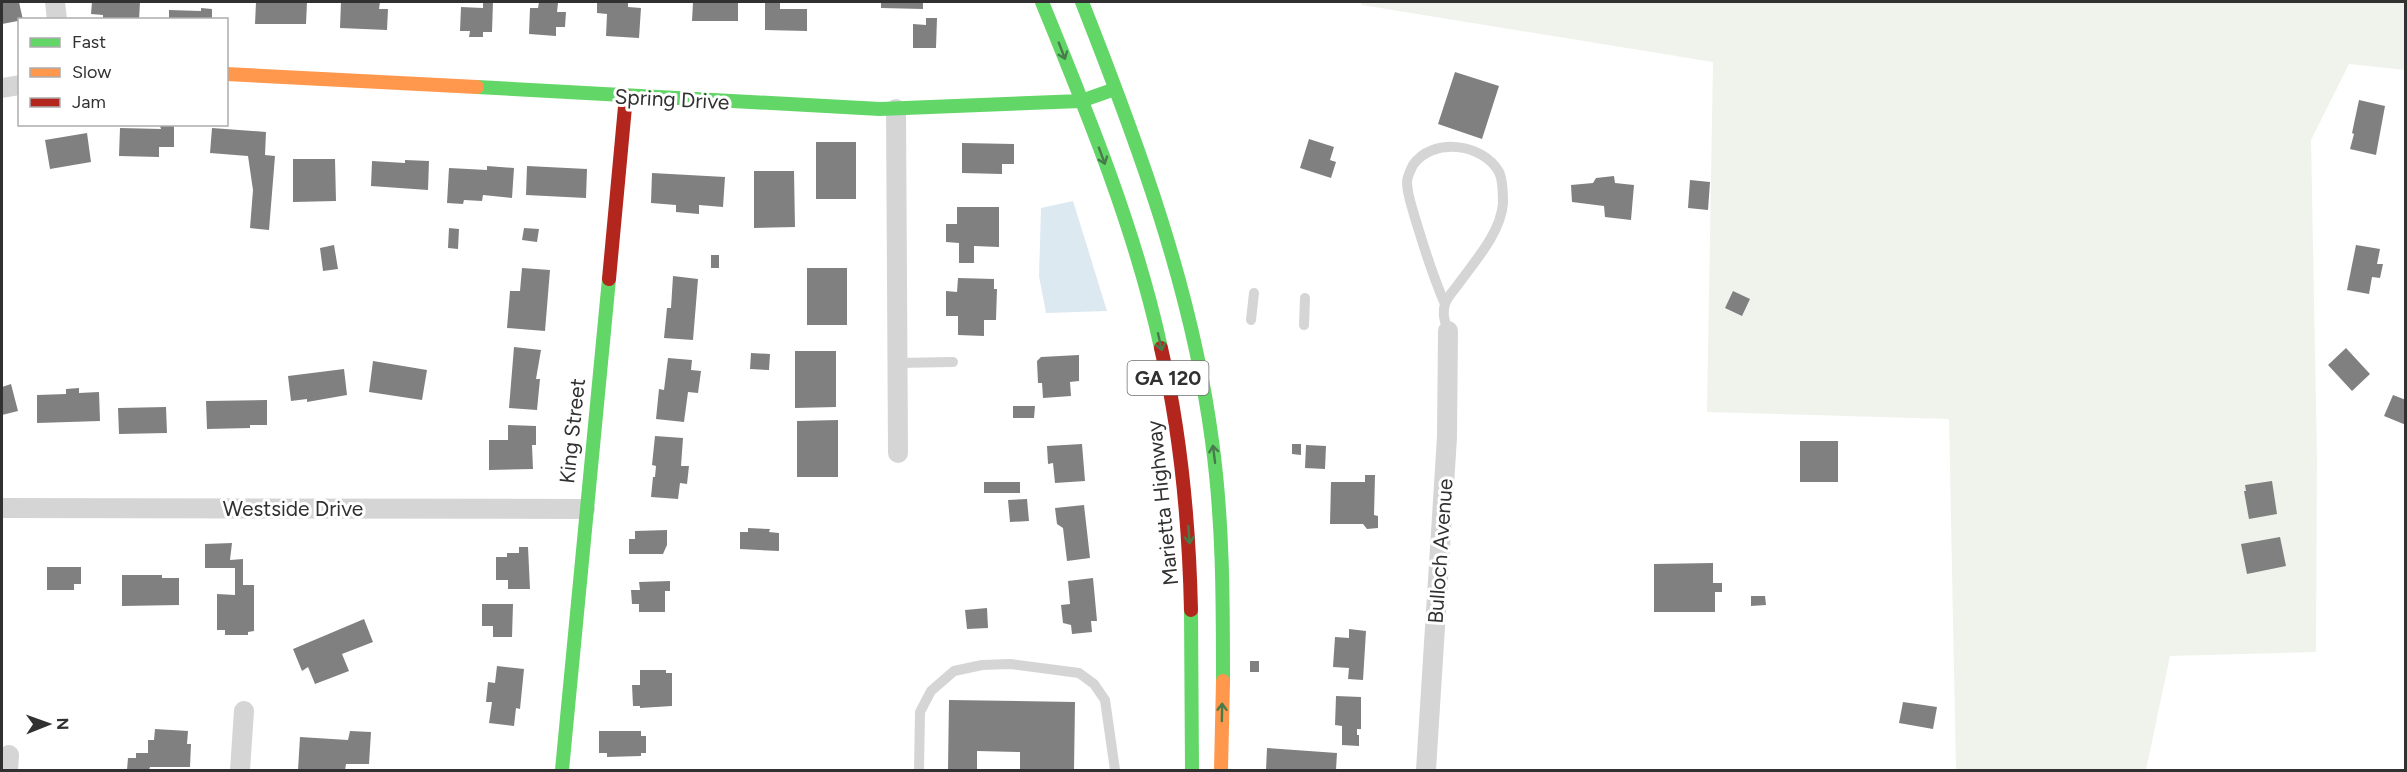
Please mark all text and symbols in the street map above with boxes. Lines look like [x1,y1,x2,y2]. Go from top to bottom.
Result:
legend [18,18,228,126]
text: Fast [72,31,106,53]
one-way arrow [1057,42,1068,60]
text: Slow [72,61,111,83]
street label: Spring Drive [614,84,730,114]
text: Jam [72,91,106,113]
one-way arrow [1097,146,1108,165]
one-way arrow [1155,332,1167,351]
road number: GA 120 [1128,361,1208,395]
street label: King Street [554,377,590,485]
street label: Marietta Highway [1141,419,1183,587]
one-way arrow [1208,445,1219,465]
street label: Bulloch Avenue [1422,478,1458,624]
street label: Westside Drive [223,496,363,521]
one-way arrow [1183,524,1194,544]
north arrow [18,694,78,754]
one-way arrow [1217,703,1228,723]
text: N [53,717,72,730]

